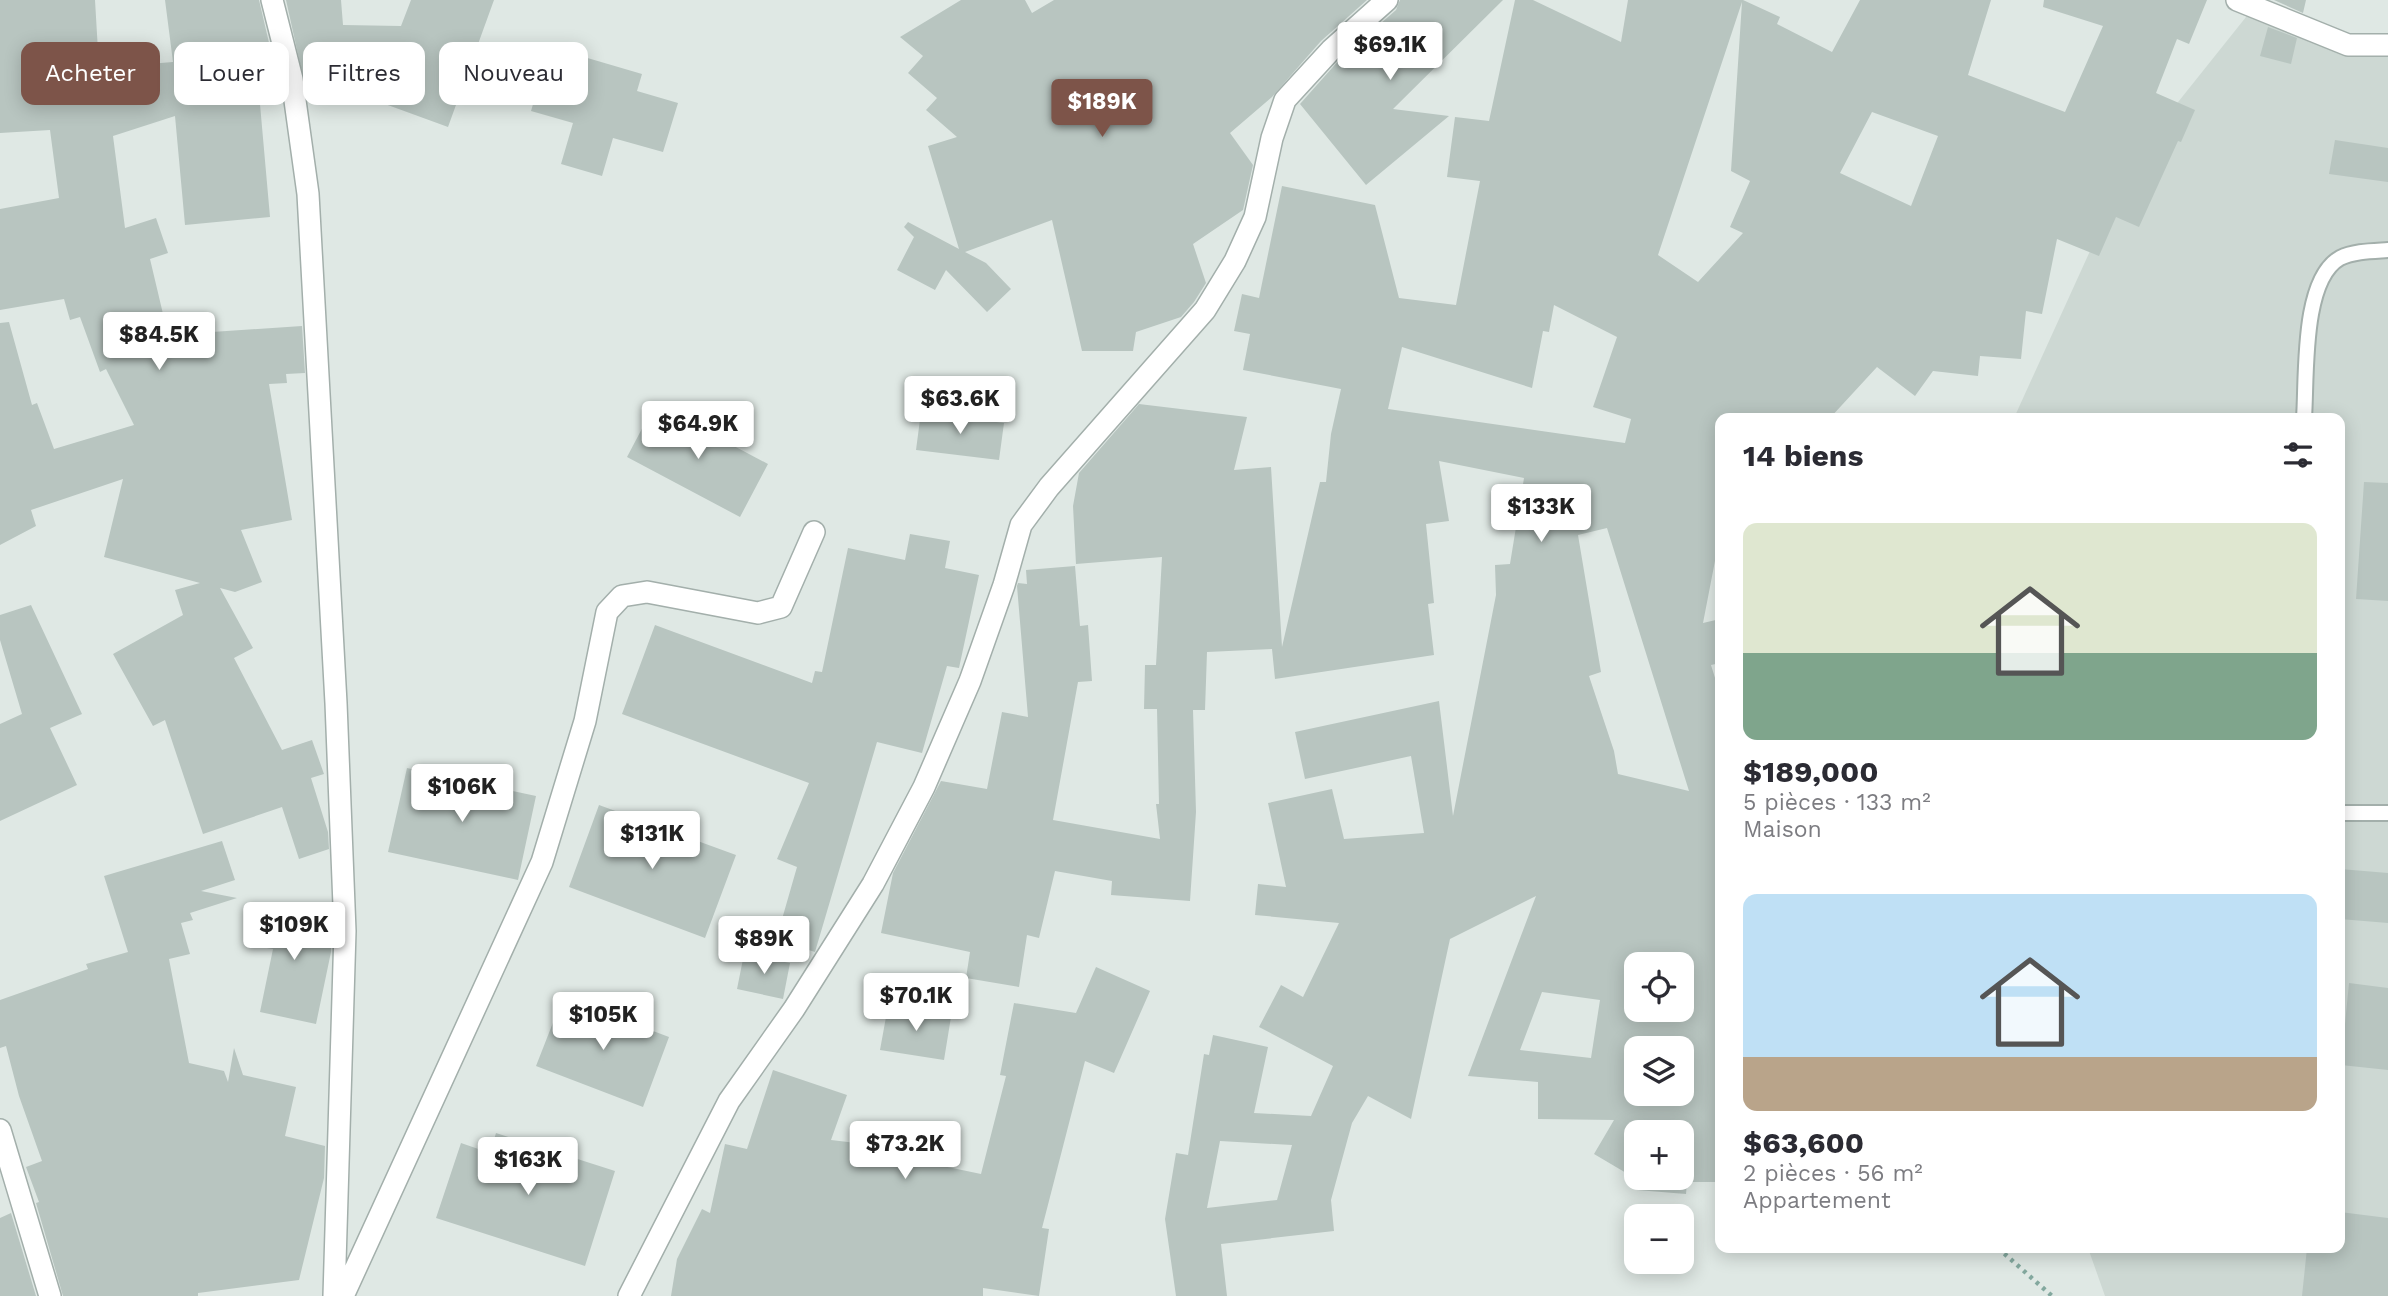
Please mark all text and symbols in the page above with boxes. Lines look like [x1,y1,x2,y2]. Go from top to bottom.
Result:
pin: $69.1K [1333,22,1447,82]
text: $69.1K [1353,31,1427,58]
chip: Acheter [21,42,160,105]
chip: Louer [174,42,289,105]
chip: Filtres [303,42,425,105]
chip: Nouveau [439,42,588,105]
pin: $189K [1053,80,1151,139]
text: $189K [1067,88,1137,115]
pin: $84.5K [102,312,216,372]
text: $84.5K [119,321,199,348]
pin: $63.6K [903,376,1017,436]
text: $63.6K [920,385,1000,412]
pin: $64.9K [641,402,755,461]
text: $64.9K [658,410,738,437]
icon: filters [2279,436,2317,474]
text: 14 biens [1743,438,1863,473]
pin: $133K [1492,484,1590,544]
text: $133K [1507,493,1575,520]
icon: home [1967,568,2093,694]
text: $189,000 [1743,754,1879,789]
pin: $106K [413,764,511,824]
text: $106K [427,773,497,800]
text: 5 pièces · 133 m² [1743,789,1931,816]
pin: $131K [603,812,701,871]
text: Maison [1743,816,1822,843]
text: $131K [620,820,684,847]
pin: $109K [245,902,343,962]
text: $109K [259,911,329,938]
pin: $89K [723,916,805,976]
text: $89K [734,925,794,952]
icon: home [1967,939,2093,1065]
map controls [1624,952,1694,1274]
button: locate [1624,952,1694,1022]
pin: $70.1K [859,974,973,1033]
text: $70.1K [880,982,952,1009]
pin: $105K [554,992,652,1052]
text: $105K [569,1001,637,1028]
button: layers [1624,1036,1694,1106]
button: + [1624,1120,1694,1190]
pin: $73.2K [848,1122,962,1181]
text: $63,600 [1743,1125,1864,1160]
text: $73.2K [866,1130,944,1157]
pin: $163K [479,1138,577,1197]
text: $163K [494,1146,562,1173]
text: 2 pièces · 56 m² [1743,1160,1923,1187]
text: Appartement [1743,1187,1891,1214]
button: − [1624,1204,1694,1274]

